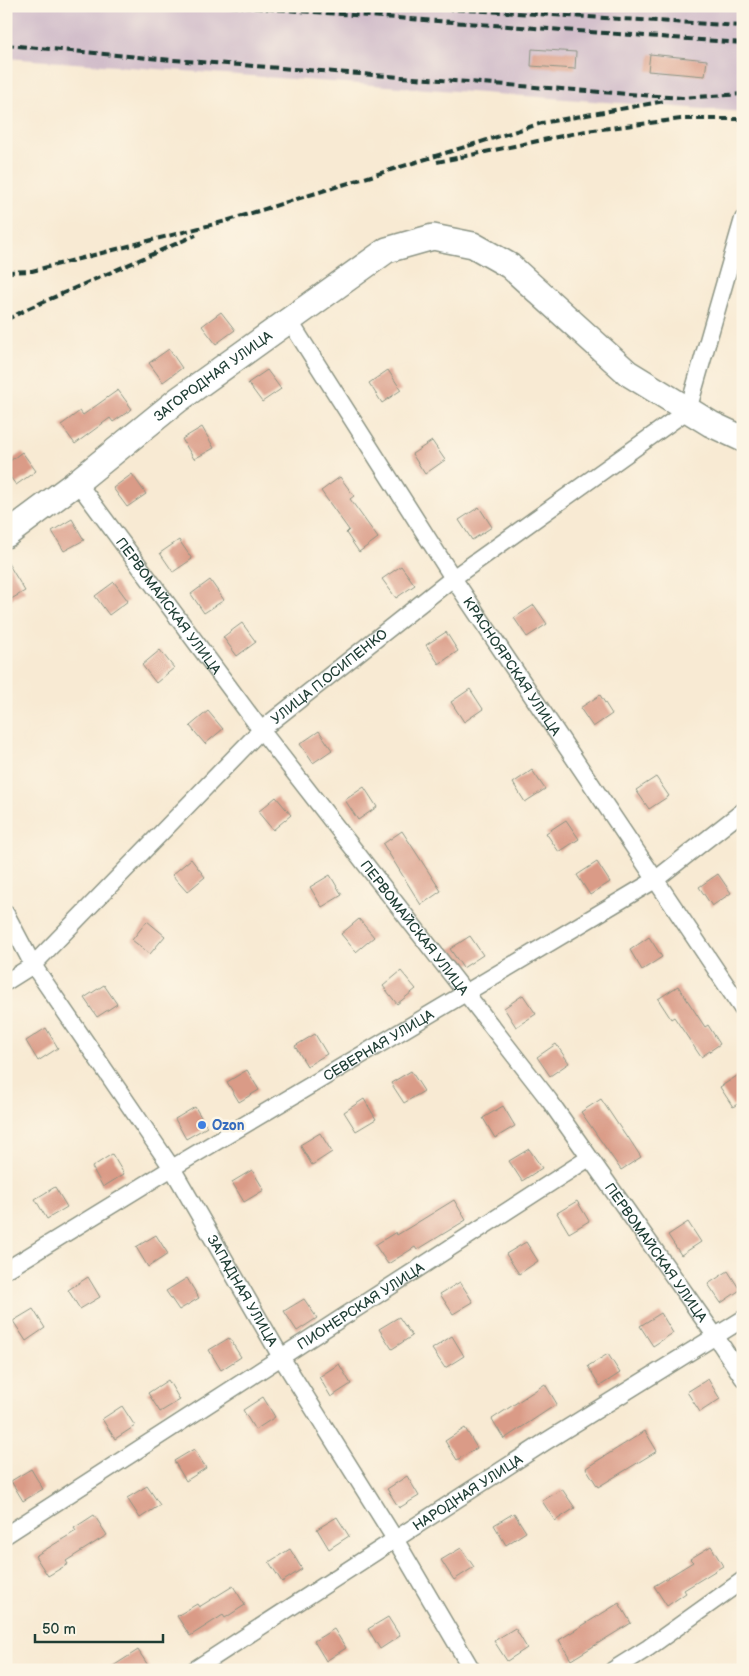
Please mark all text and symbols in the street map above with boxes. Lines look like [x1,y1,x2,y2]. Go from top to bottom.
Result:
street label: ЗАГОРОДНАЯ УЛИЦА [151,327,276,425]
street label: ПЕРВОМАЙСКАЯ УЛИЦА [112,534,225,678]
street label: КРАСНОЯРСКАЯ УЛИЦА [459,594,565,739]
street label: УЛИЦА П.ОСИПЕНКО [268,625,391,728]
street label: ПЕРВОМАЙСКАЯ УЛИЦА [357,857,472,999]
street label: СЕВЕРНАЯ УЛИЦА [320,1006,437,1085]
place label: Ozon [212,1117,245,1134]
marker: Ozon [196,1119,208,1131]
street label: ПЕРВОМАЙСКАЯ УЛИЦА [601,1180,711,1326]
street label: ЗАПАДНАЯ УЛИЦА [203,1232,281,1350]
street label: ПИОНЕРСКАЯ УЛИЦА [294,1259,428,1353]
street label: НАРОДНАЯ УЛИЦА [410,1451,526,1535]
scale bar [35,1611,162,1643]
text: 50 m [42,1620,76,1639]

